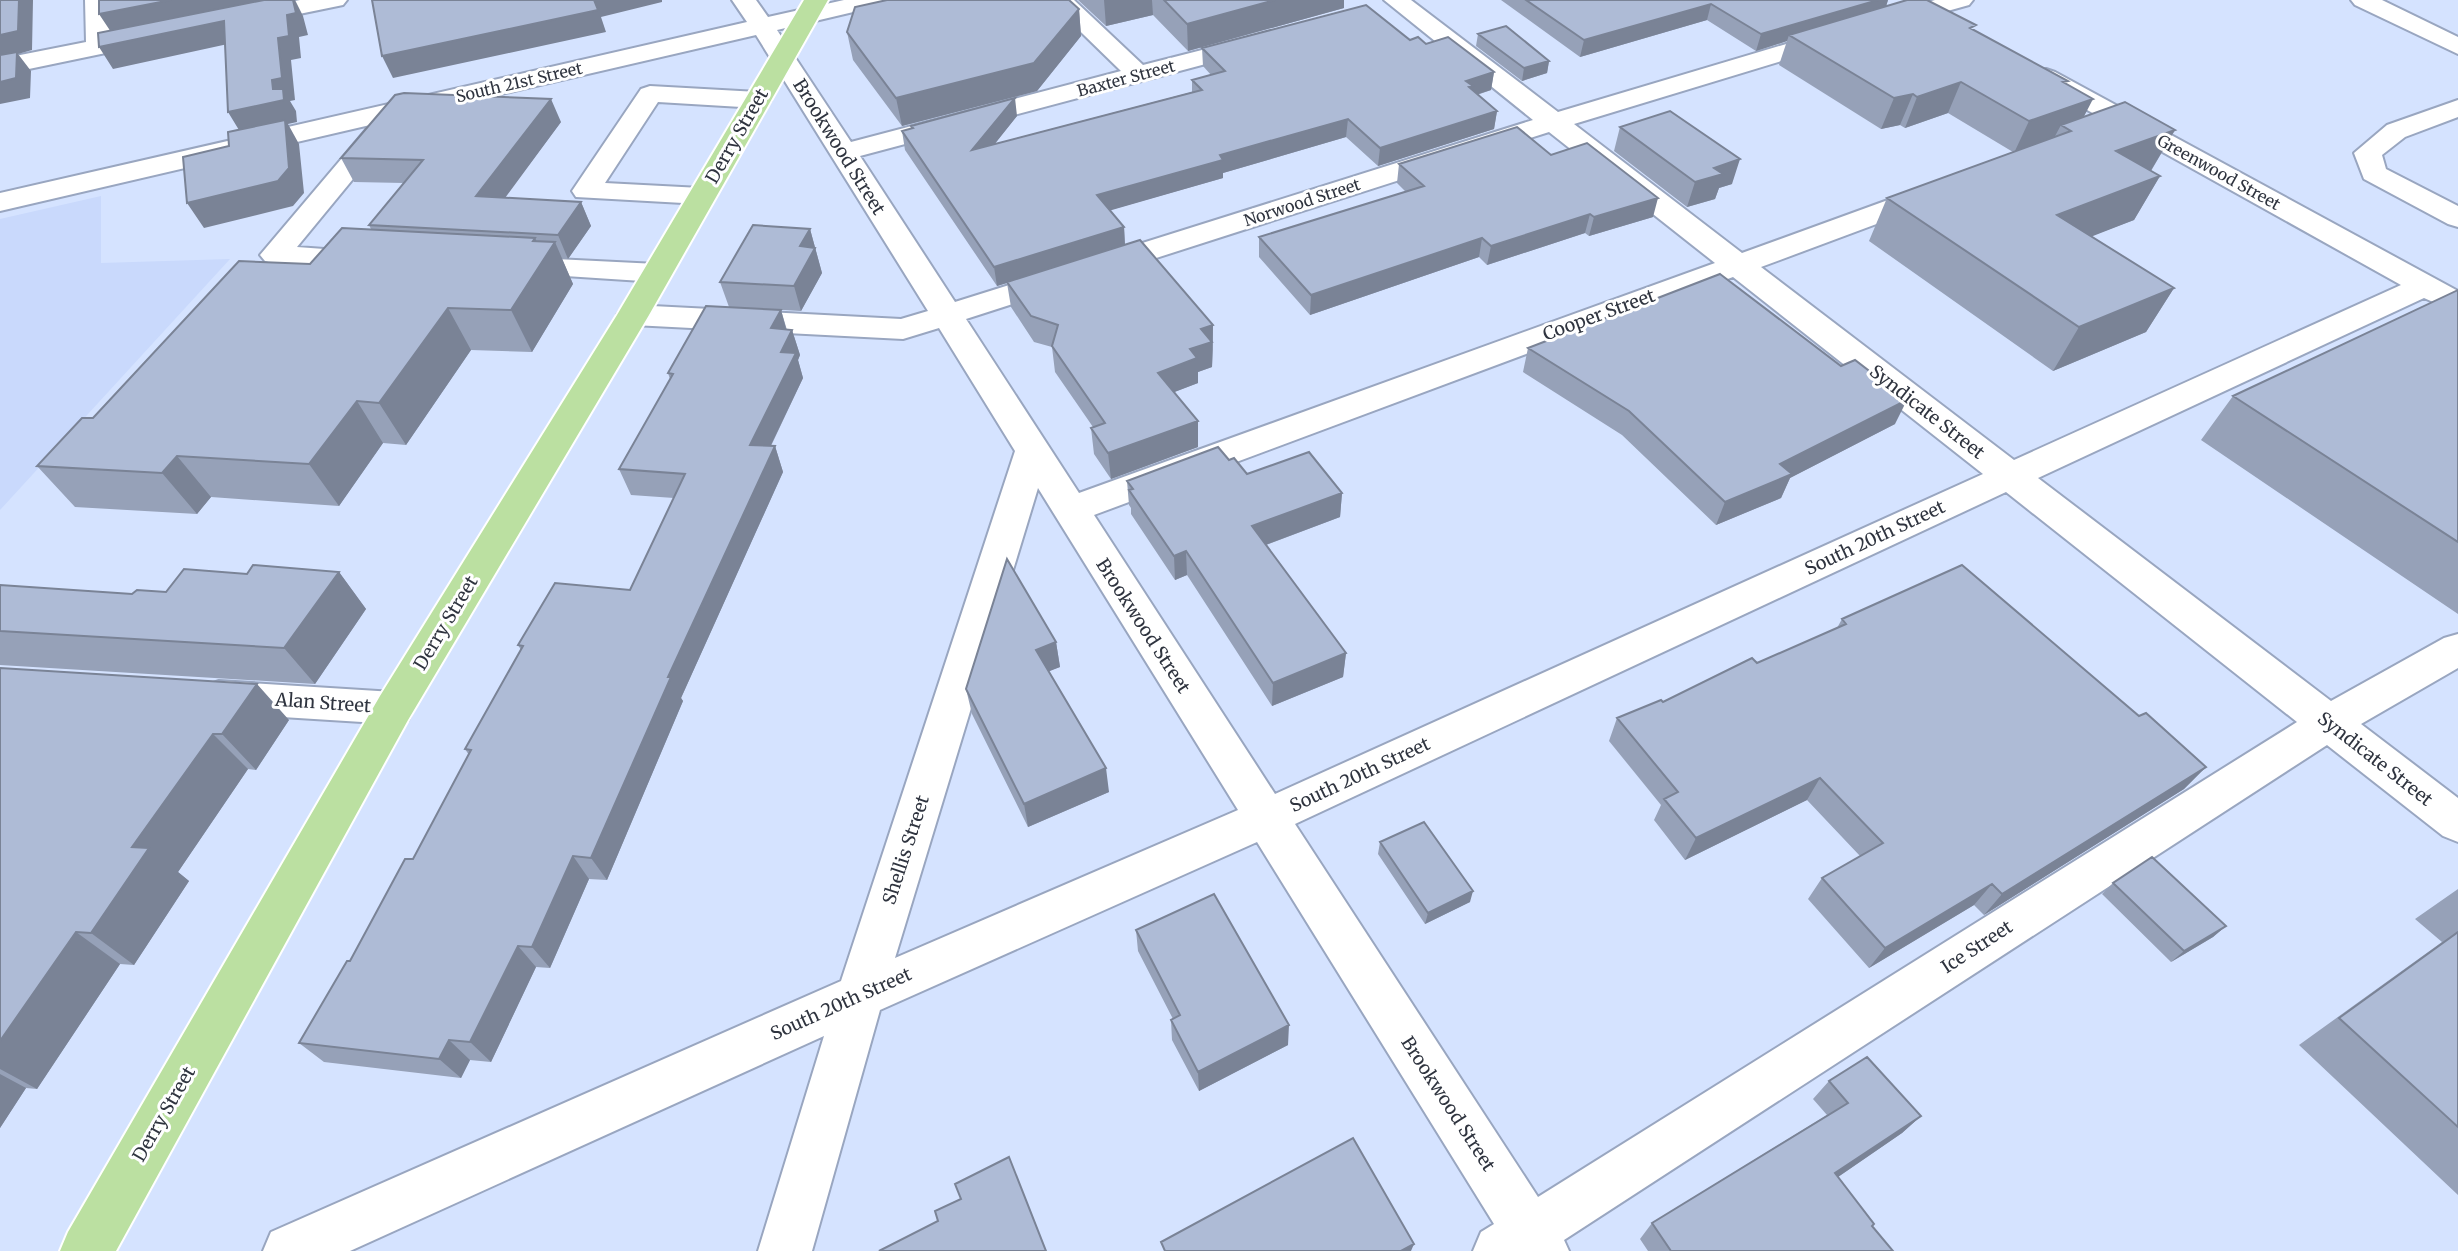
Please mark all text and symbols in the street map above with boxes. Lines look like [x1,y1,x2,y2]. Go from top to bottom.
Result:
street label: Baxter Street [1075,55,1178,101]
street label: South 21st Street [454,58,585,106]
street label: Brookwood Street [788,75,891,219]
street label: Derry Street [700,84,773,187]
street label: Greenwood Street [2154,130,2285,214]
street label: Norwood Street [1241,174,1363,230]
street label: Cooper Street [1540,284,1658,345]
street label: Syndicate Street [1865,360,1989,464]
street label: South 20th Street [1801,495,1949,580]
street label: Brookwood Street [1091,554,1196,697]
street label: Derry Street [408,571,483,674]
street label: Alan Street [273,688,372,717]
street label: Syndicate Street [2313,707,2437,811]
street label: South 20th Street [1286,732,1434,817]
street label: Shellis Street [877,792,934,907]
street label: Ice Street [1937,915,2017,978]
street label: South 20th Street [767,962,915,1045]
street label: Brookwood Street [1396,1032,1501,1175]
street label: Derry Street [127,1062,200,1165]

